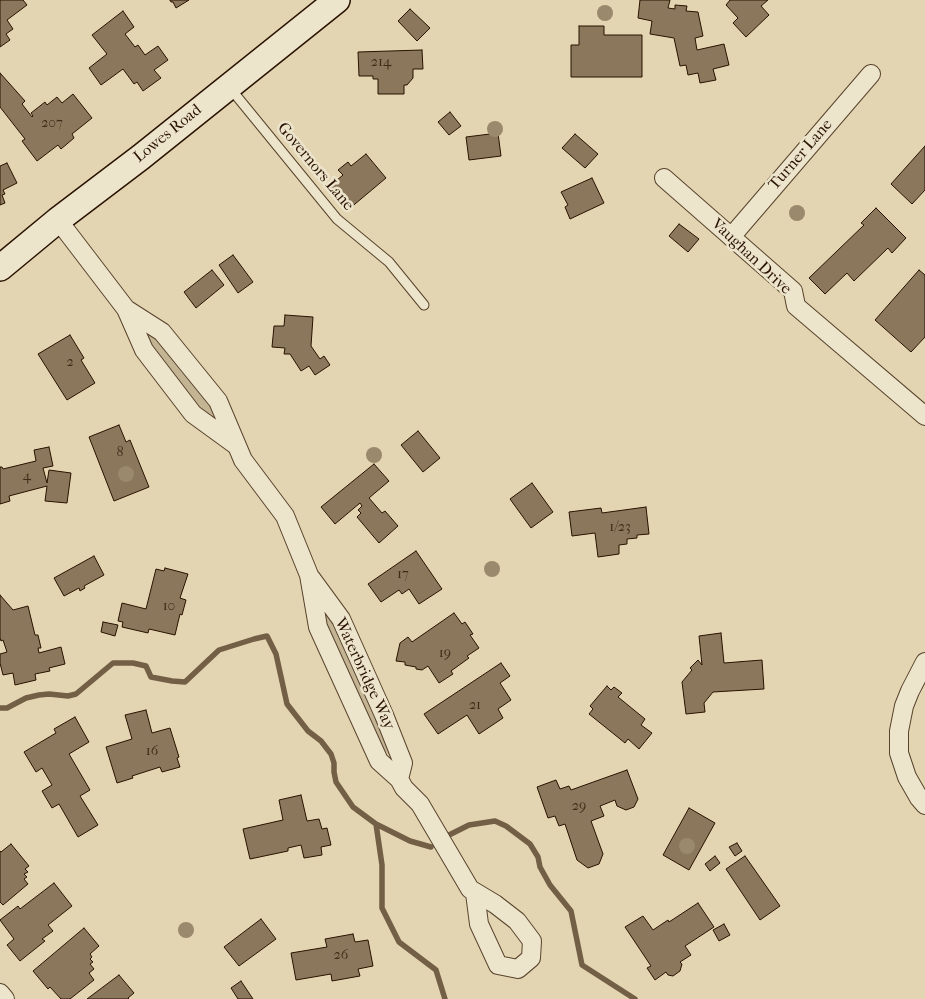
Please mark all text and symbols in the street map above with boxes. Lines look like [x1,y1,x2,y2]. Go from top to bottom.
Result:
house number: 214 [371,55,391,71]
street label: Lowes Road [130,101,206,167]
house number: 207 [41,116,63,132]
street label: Turner Lane [765,116,837,194]
street label: Governors Lane [273,119,357,215]
street label: Vaughan Drive [707,215,795,299]
house number: 2 [66,355,74,371]
house number: 8 [116,445,124,461]
house number: 4 [23,469,31,485]
house number: 1/23 [609,520,631,536]
house number: 17 [397,567,409,583]
house number: 10 [163,599,175,615]
street label: Waterbridge Way [330,615,398,733]
house number: 19 [439,646,451,662]
house number: 21 [469,698,481,714]
house number: 16 [146,744,158,760]
house number: 29 [572,799,586,815]
house number: 26 [334,948,348,964]

